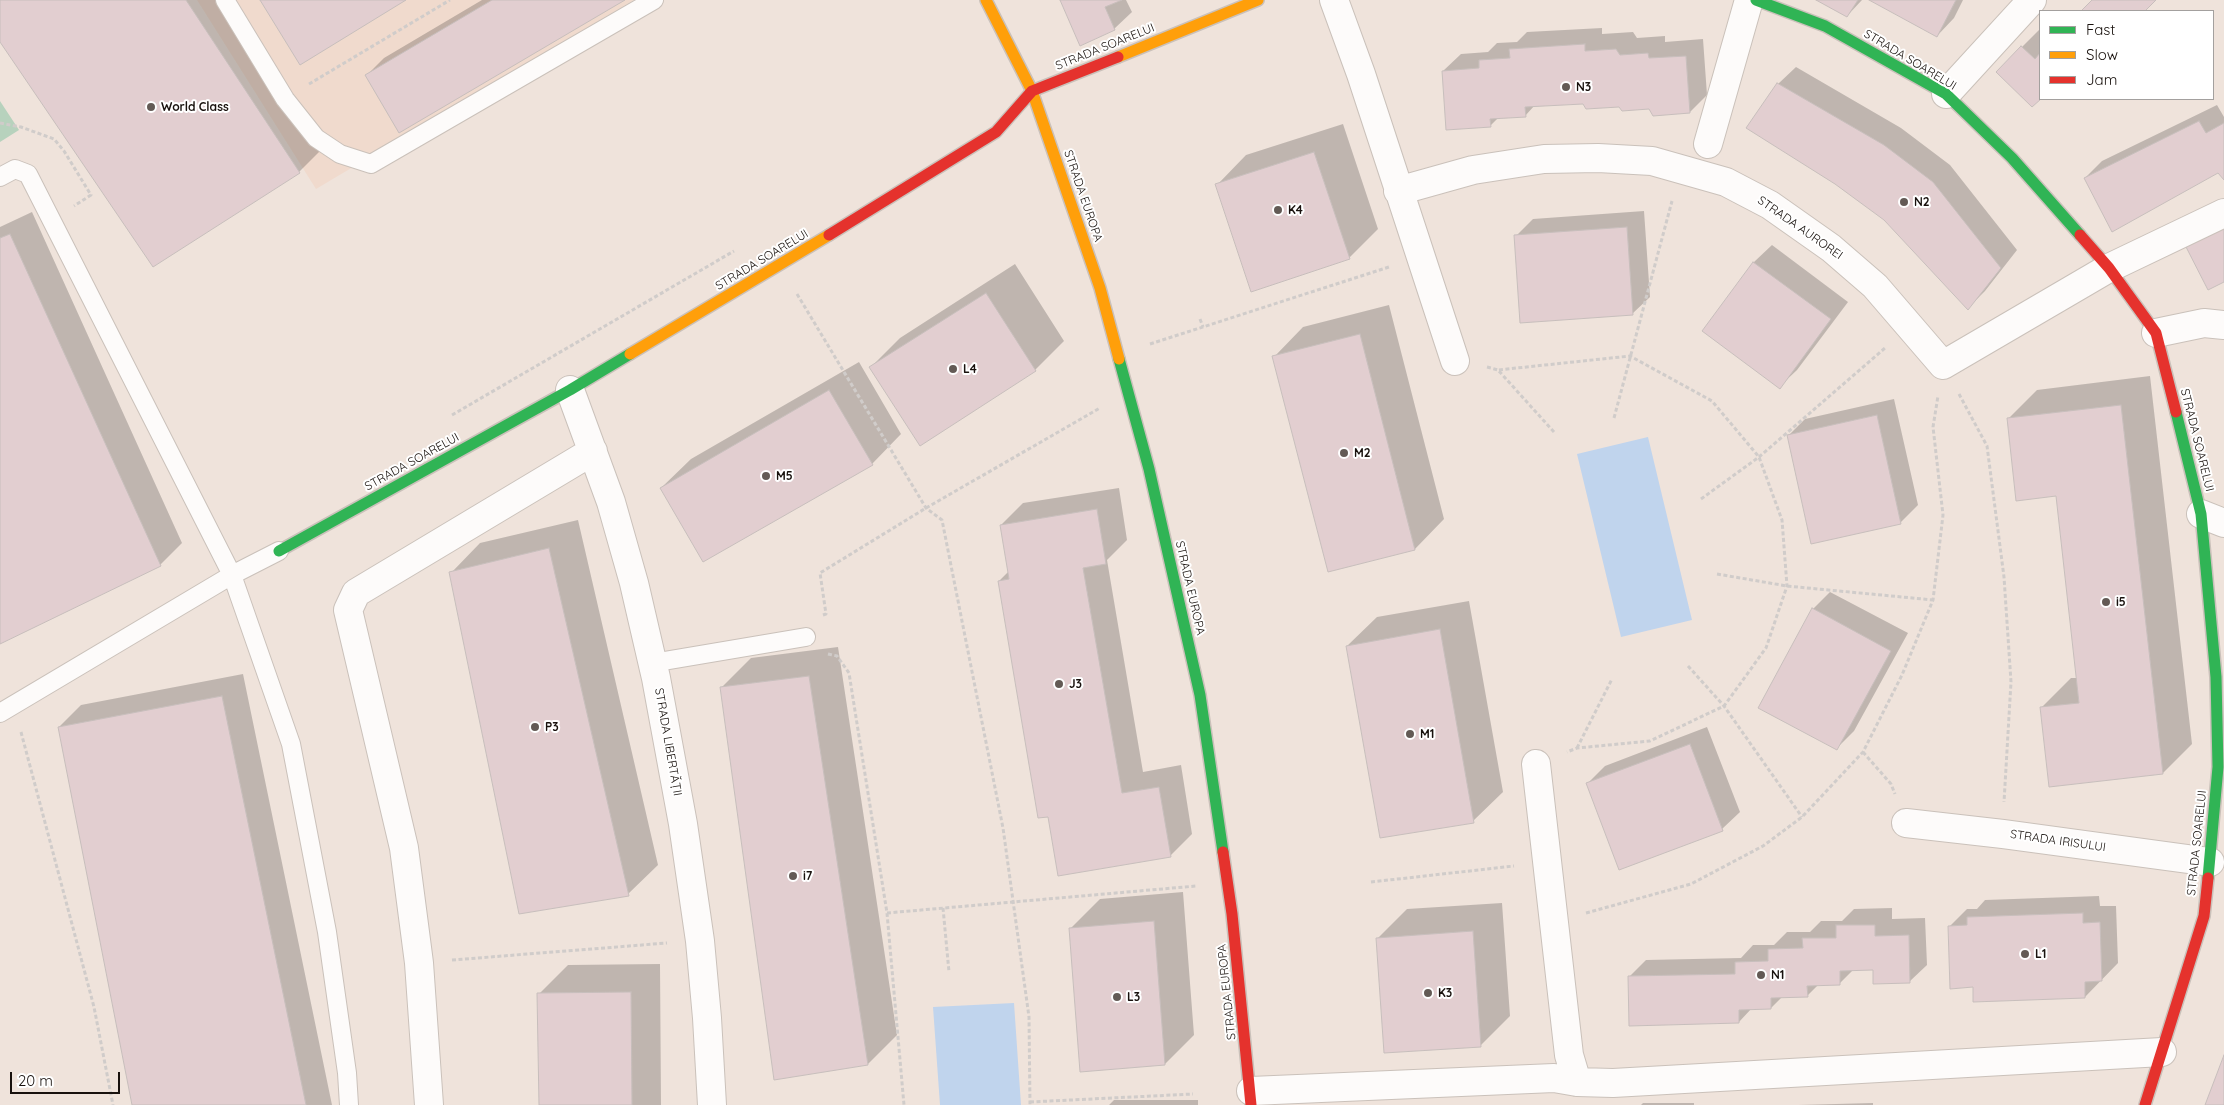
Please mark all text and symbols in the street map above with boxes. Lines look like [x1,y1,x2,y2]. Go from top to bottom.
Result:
legend [2039,10,2214,100]
text: Fast [2086,20,2115,39]
street label: STRADA SOARELUI [1053,21,1157,73]
street label: STRADA SOARELUI [1861,27,1959,93]
text: Slow [2086,45,2118,64]
text: Jam [2086,70,2117,89]
place label: N3 [1576,80,1591,94]
marker: N3 [1560,81,1572,93]
place label: World Class [161,100,229,114]
marker: World Class [145,101,157,113]
street label: STRADA EUROPA [1061,148,1105,244]
street label: STRADA AUROREI [1755,193,1845,263]
place label: N2 [1914,195,1930,209]
marker: N2 [1898,196,1910,208]
place label: K4 [1288,203,1303,217]
marker: K4 [1272,204,1284,216]
street label: STRADA SOARELUI [713,227,811,293]
place label: L4 [963,362,977,376]
marker: L4 [947,363,959,375]
street label: STRADA SOARELUI [2177,387,2217,493]
street label: STRADA SOARELUI [362,430,462,494]
place label: M2 [1354,446,1371,460]
marker: M2 [1338,447,1350,459]
place label: M5 [776,469,793,483]
marker: M5 [760,470,772,482]
street label: STRADA EUROPA [1172,539,1208,637]
place label: i5 [2116,595,2126,609]
marker: i5 [2100,596,2112,608]
place label: J3 [1069,677,1082,691]
marker: J3 [1053,678,1065,690]
street label: STRADA LIBERTĂȚII [651,687,685,797]
place label: P3 [545,720,559,734]
marker: P3 [529,721,541,733]
place label: M1 [1420,727,1434,741]
marker: M1 [1404,728,1416,740]
street label: STRADA SOARELUI [2184,790,2210,896]
street label: STRADA IRISULUI [2009,827,2107,855]
place label: i7 [803,869,812,883]
marker: i7 [787,870,799,882]
street label: STRADA EUROPA [1215,943,1239,1041]
place label: L1 [2035,947,2046,961]
marker: L1 [2019,948,2031,960]
place label: N1 [1771,968,1784,982]
marker: N1 [1755,969,1767,981]
place label: K3 [1438,986,1452,1000]
marker: K3 [1422,987,1434,999]
place label: L3 [1127,990,1140,1004]
marker: L3 [1111,991,1123,1003]
scale bar [12,1062,122,1094]
text: 20 m [18,1071,53,1090]

